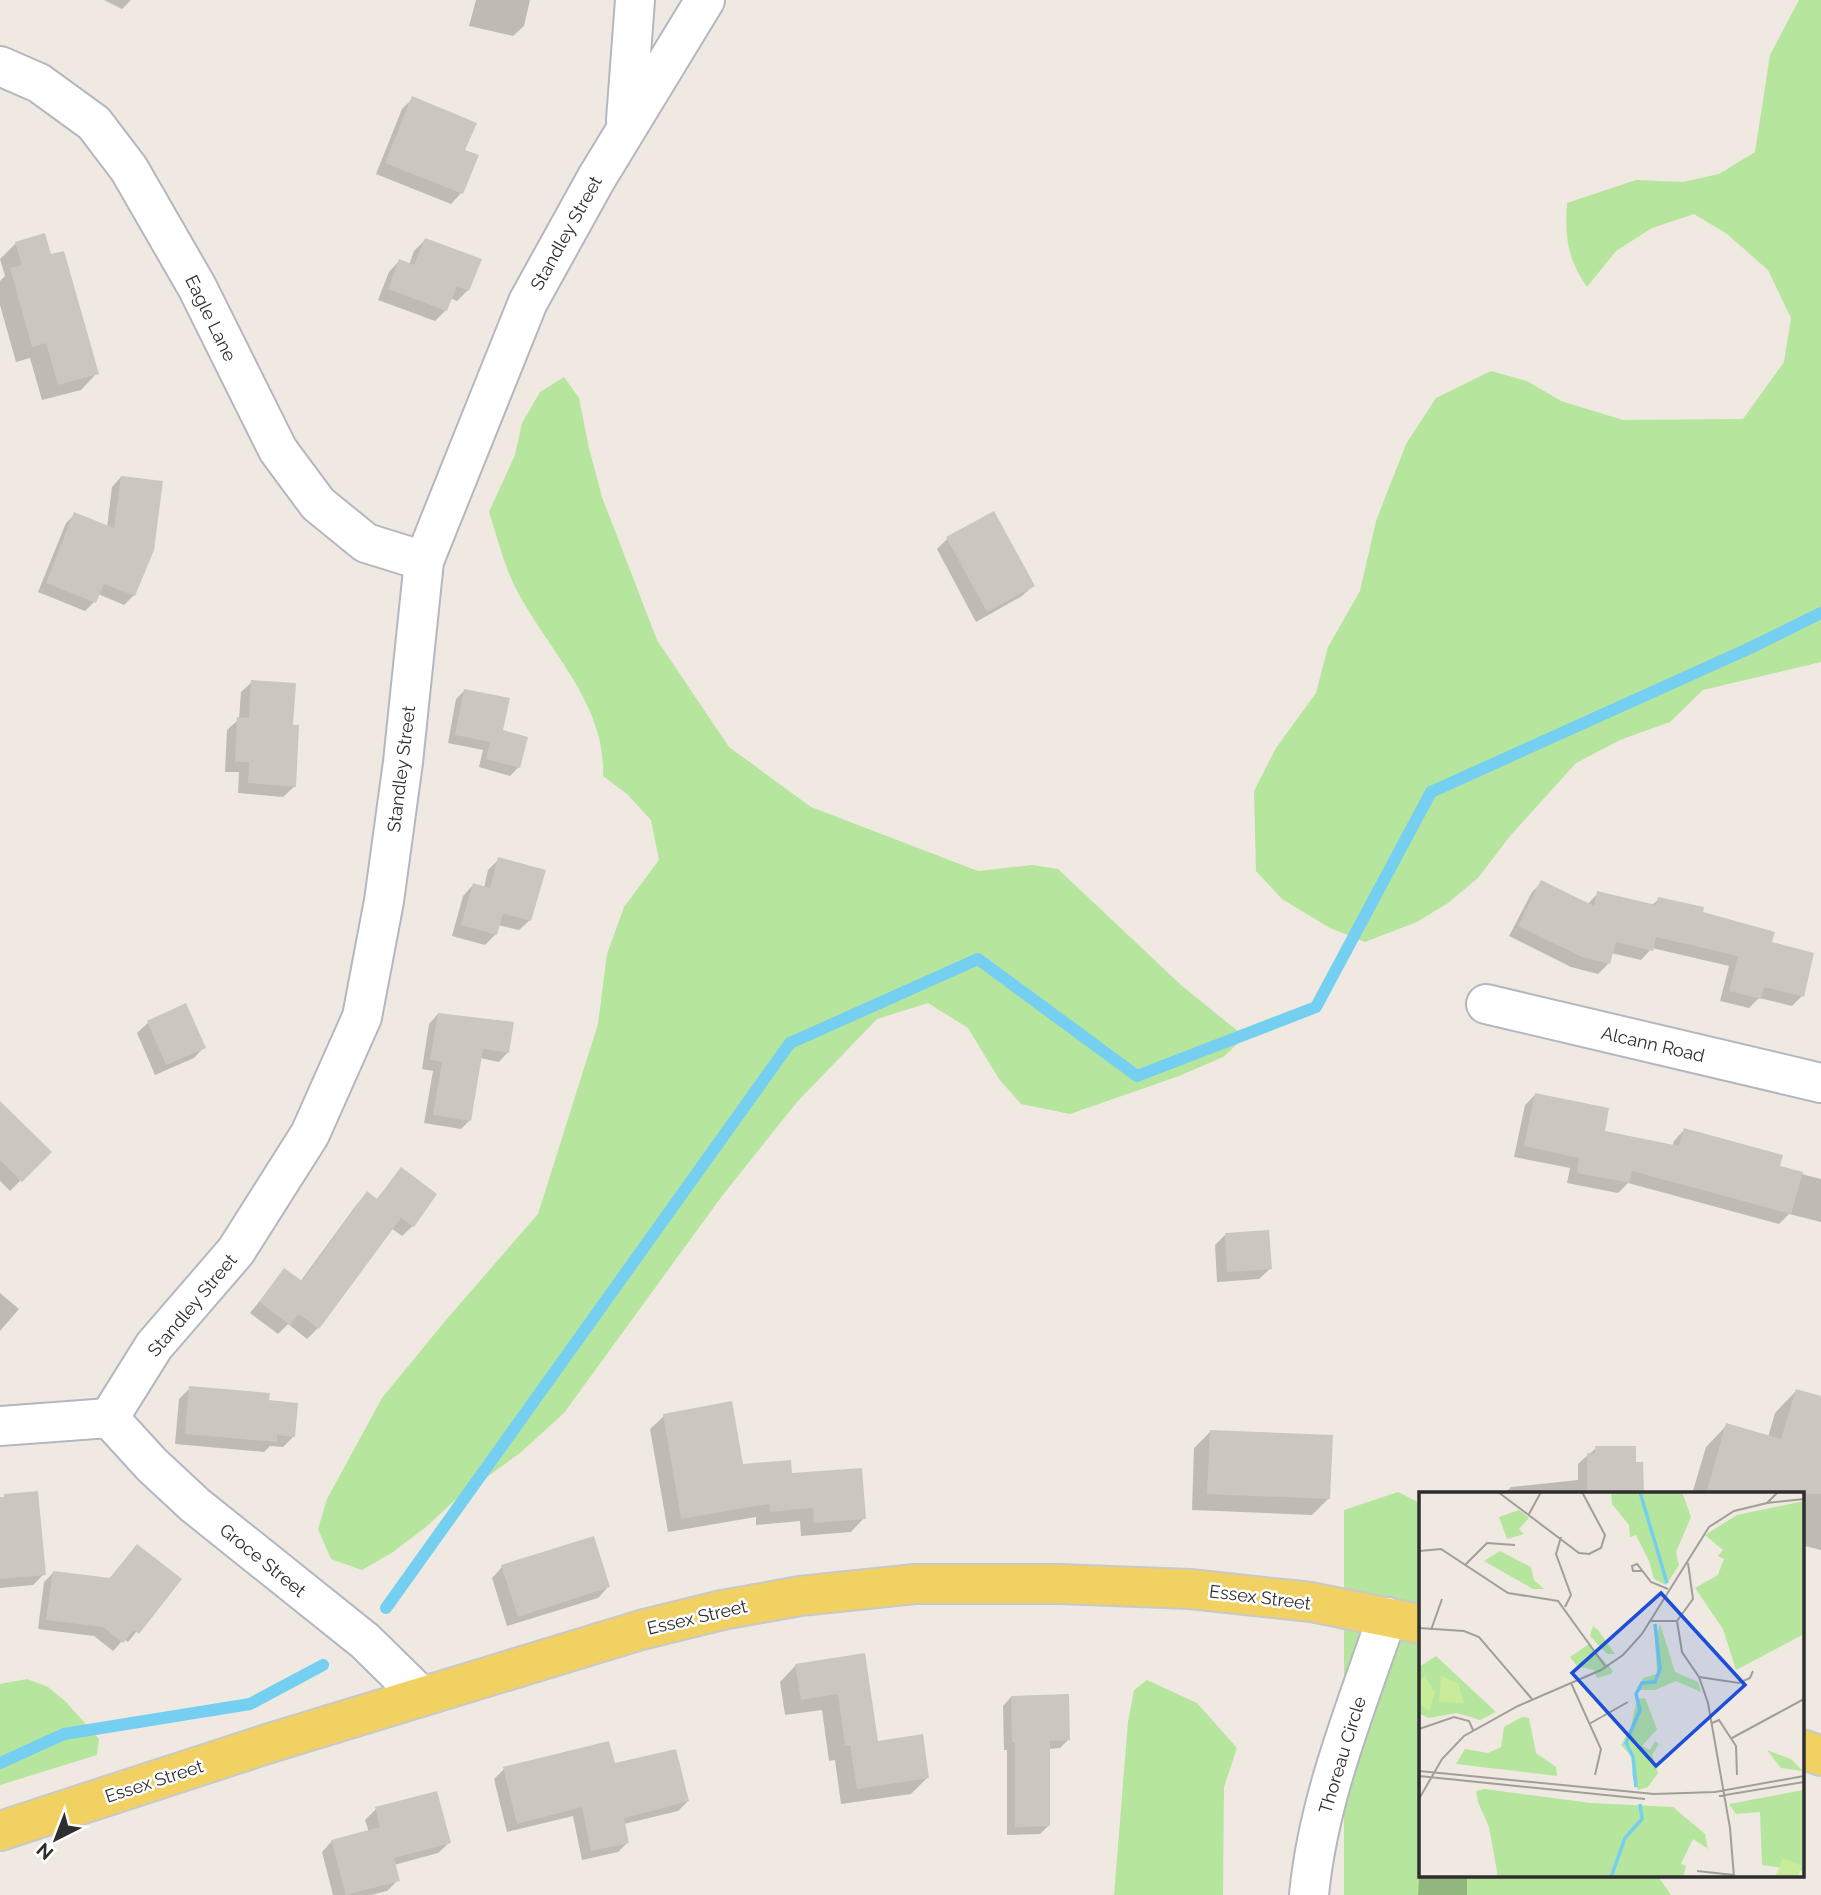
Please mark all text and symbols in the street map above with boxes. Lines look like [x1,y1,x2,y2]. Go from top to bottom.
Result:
street label: Standley Street [526,172,606,294]
street label: Eagle Lane [181,271,241,365]
street label: Standley Street [383,705,419,833]
street label: Alcann Road [1599,1022,1707,1066]
street label: Standley Street [143,1250,241,1360]
inset map [1419,1492,1804,1878]
street label: Groce Street [216,1519,310,1601]
street label: Essex Street [1208,1580,1312,1614]
street label: Essex Street [645,1595,749,1639]
street label: Thoreau Circle [1314,1693,1370,1816]
street label: Essex Street [102,1755,206,1807]
north arrow [21,1804,91,1874]
text: N [32,1839,57,1865]

